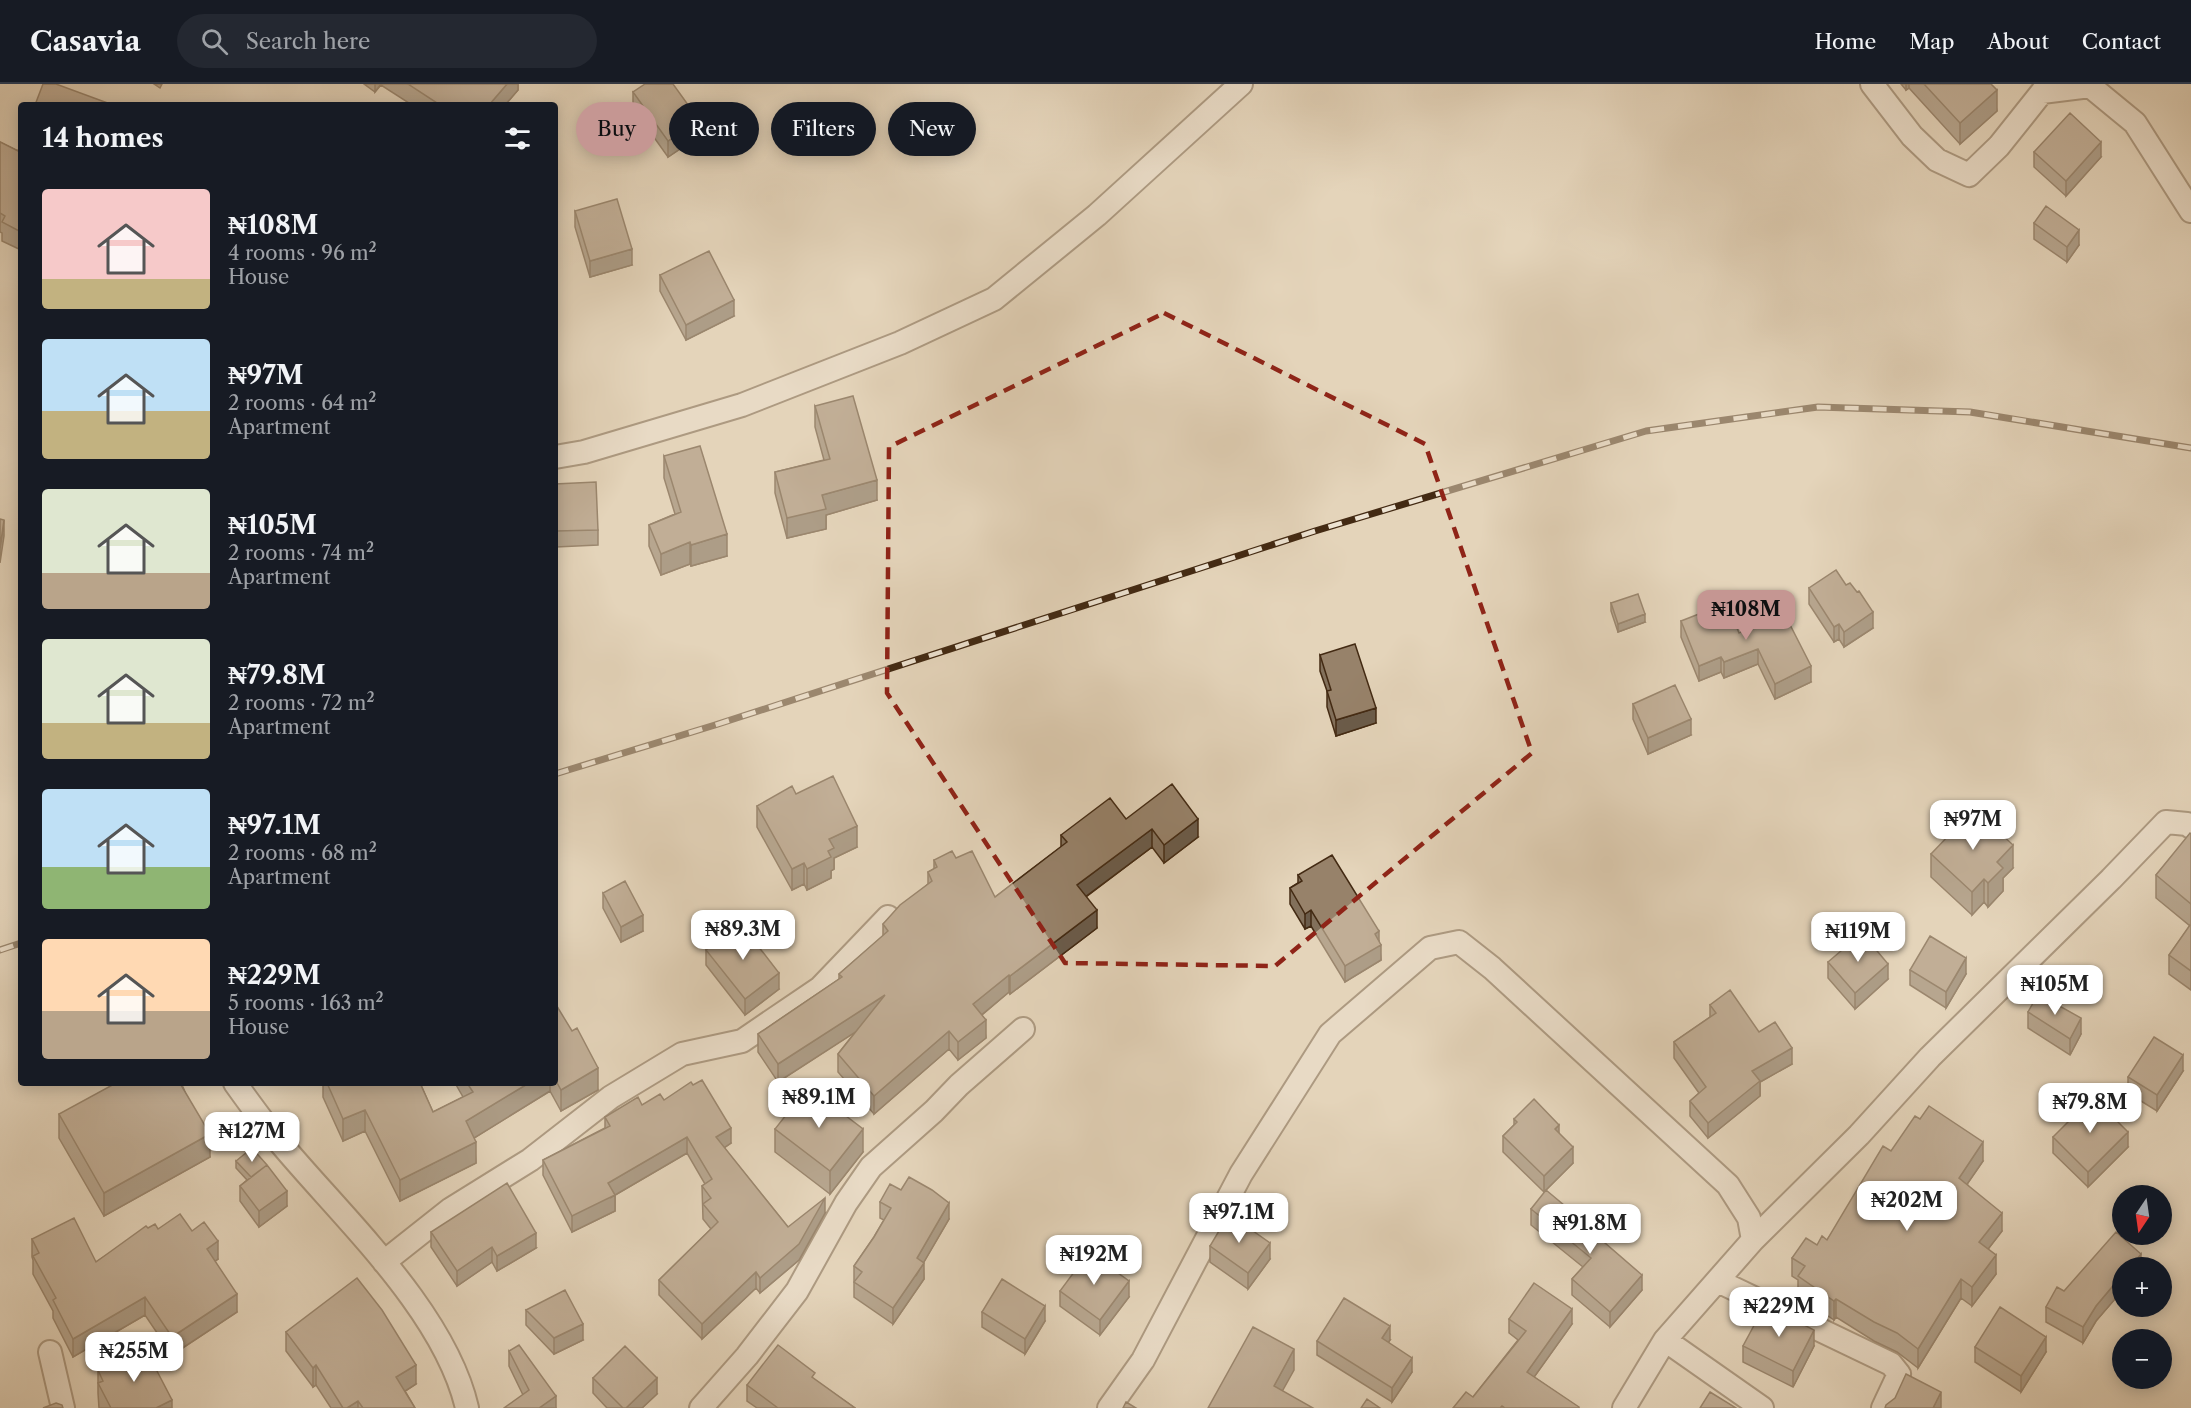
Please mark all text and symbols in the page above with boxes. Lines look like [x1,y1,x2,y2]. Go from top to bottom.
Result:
search box [177,14,597,68]
text: Casavia [30,24,141,58]
icon: search [198,25,231,58]
text: Search here [246,28,370,55]
text: Home [1815,29,1876,54]
text: Map [1909,29,1954,54]
text: About [1987,29,2049,54]
text: Contact [2082,29,2161,54]
chip: Buy [576,102,657,156]
chip: Rent [669,102,759,156]
chip: Filters [771,102,876,156]
chip: New [888,102,976,156]
text: 14 homes [42,122,164,154]
icon: filters [501,122,534,155]
text: ₦108M [228,209,318,241]
icon: home [90,213,162,285]
text: 4 rooms · 96 m² [228,241,377,265]
text: House [228,265,289,289]
text: ₦97M [228,359,303,391]
icon: home [90,363,162,435]
text: 2 rooms · 64 m² [228,391,377,415]
text: Apartment [228,415,331,439]
text: ₦105M [228,509,317,541]
icon: home [90,513,162,585]
text: 2 rooms · 74 m² [228,541,374,565]
text: Apartment [228,565,331,589]
pin: ₦108M [1704,590,1788,641]
text: ₦108M [1711,597,1781,621]
text: ₦79.8M [228,659,326,691]
icon: home [90,663,162,735]
text: 2 rooms · 72 m² [228,691,375,715]
text: Apartment [228,715,331,739]
pin: ₦97M [1937,800,2009,851]
text: ₦97M [1944,807,2002,831]
text: ₦97.1M [228,809,321,841]
icon: home [90,813,162,885]
text: 2 rooms · 68 m² [228,841,377,865]
text: Apartment [228,865,331,889]
pin: ₦89.3M [694,910,792,961]
pin: ₦119M [1816,912,1900,963]
text: ₦89.3M [705,917,781,941]
text: ₦119M [1825,919,1891,943]
text: ₦229M [228,959,321,991]
icon: home [90,963,162,1035]
pin: ₦105M [2013,965,2097,1016]
text: ₦105M [2021,972,2089,996]
text: 5 rooms · 163 m² [228,991,384,1015]
text: House [228,1015,289,1039]
pin: ₦89.1M [770,1078,868,1129]
pin: ₦79.8M [2041,1083,2139,1134]
text: ₦89.1M [782,1085,856,1109]
text: ₦79.8M [2052,1090,2128,1114]
pin: ₦127M [210,1112,294,1163]
text: ₦127M [219,1119,285,1143]
pin: ₦202M [1865,1181,1949,1232]
north arrow [2112,1185,2172,1245]
map controls [2112,1185,2172,1389]
text: ₦202M [1871,1188,1943,1212]
pin: ₦97.1M [1190,1193,1288,1244]
text: ₦97.1M [1203,1200,1275,1224]
pin: ₦91.8M [1541,1204,1639,1255]
text: ₦91.8M [1553,1211,1627,1235]
pin: ₦192M [1052,1235,1136,1286]
text: ₦192M [1060,1242,1128,1266]
button: + [2112,1257,2172,1317]
pin: ₦229M [1737,1287,1821,1338]
text: ₦229M [1743,1294,1815,1318]
button: − [2112,1329,2172,1389]
pin: ₦255M [92,1332,176,1383]
text: ₦255M [99,1339,169,1363]

